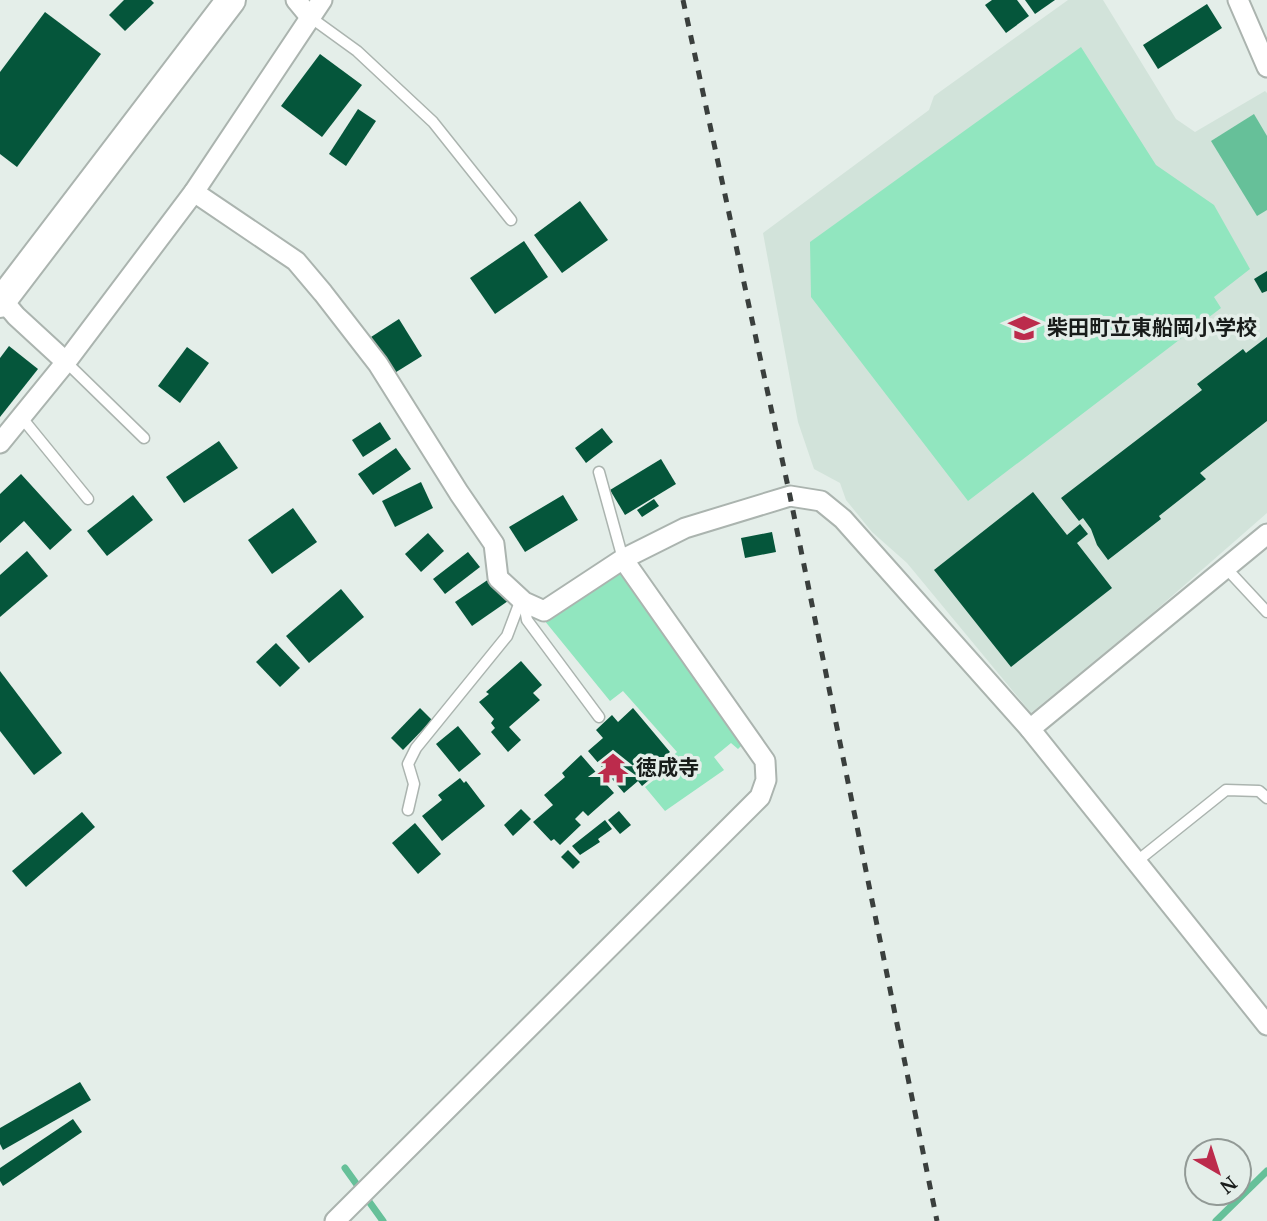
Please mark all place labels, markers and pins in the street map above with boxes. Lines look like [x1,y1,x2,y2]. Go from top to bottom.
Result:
school or university icon: 柴田町立東船岡小学校 [1007,311,1041,345]
place label: 柴田町立東船岡小学校 [1047,313,1257,341]
temple icon: 徳成寺 [596,751,630,785]
place label: 徳成寺 [636,753,699,781]

